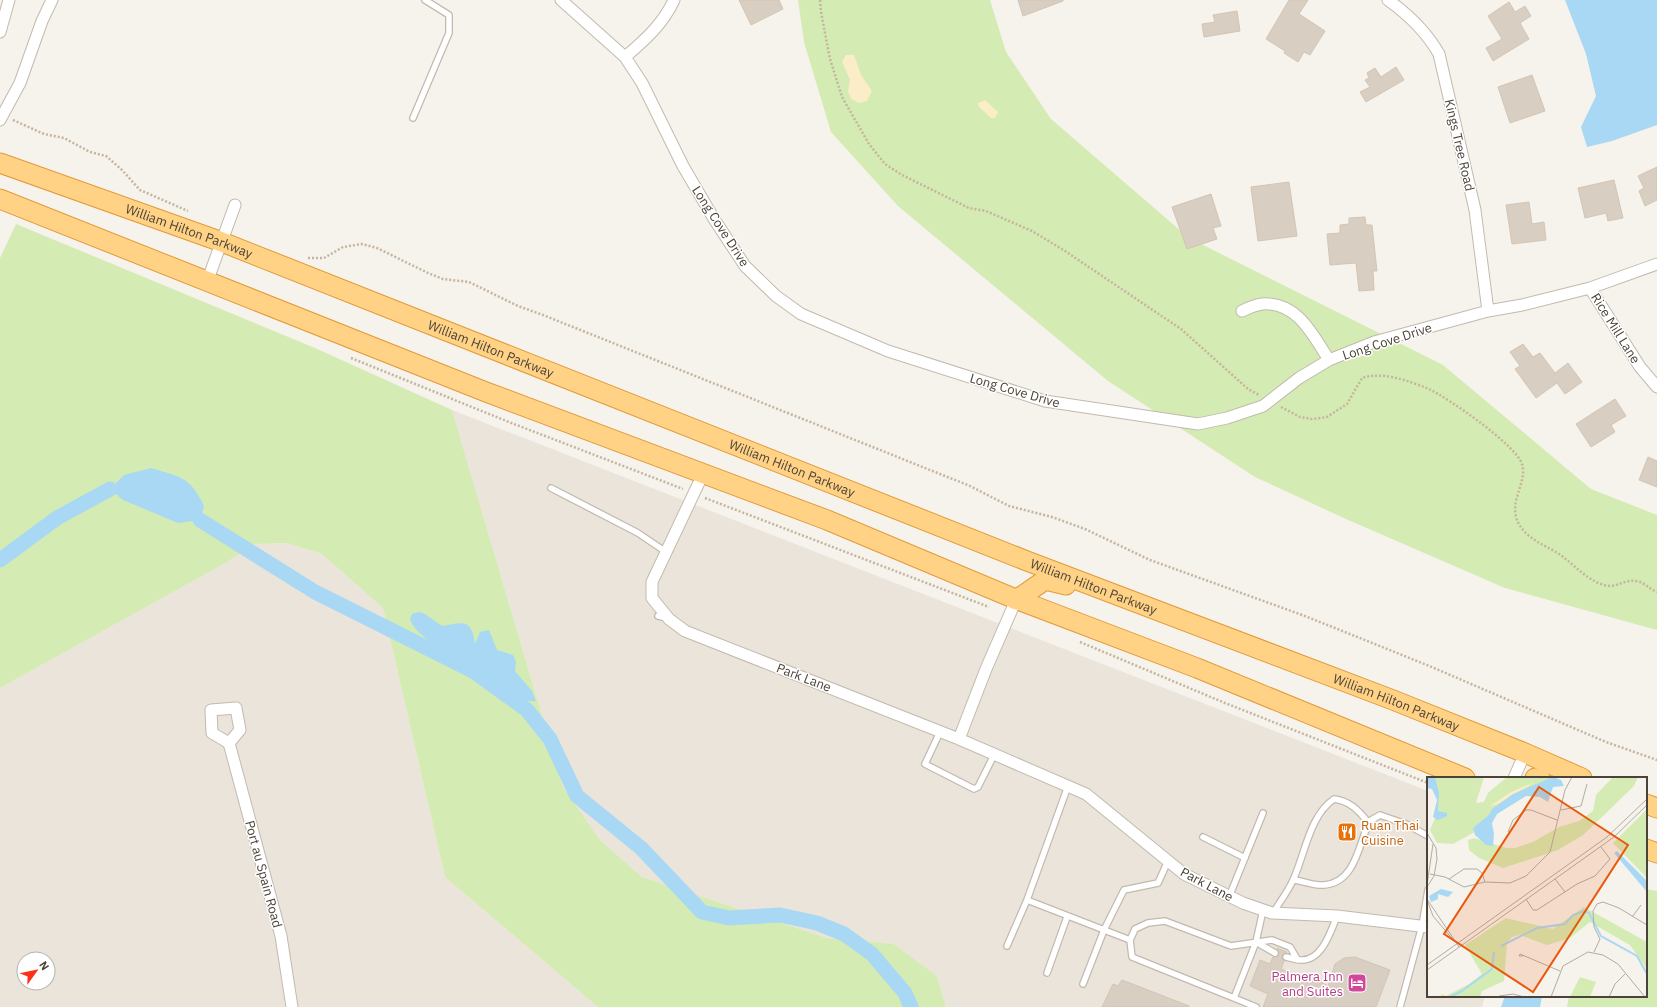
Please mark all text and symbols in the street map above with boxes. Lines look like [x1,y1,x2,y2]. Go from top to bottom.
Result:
street label: Kings Tree Road [1441,97,1478,193]
street label: Long Cove Drive [688,183,753,270]
street label: William Hilton Parkway [123,200,256,263]
street label: Rice Mill Lane [1587,290,1644,367]
street label: William Hilton Parkway [425,316,557,382]
street label: Long Cove Drive [1340,319,1434,364]
street label: Long Cove Drive [968,370,1062,411]
street label: William Hilton Parkway [726,436,858,501]
street label: William Hilton Parkway [1028,555,1160,619]
street label: Park Lane [774,659,834,696]
street label: William Hilton Parkway [1331,670,1462,735]
inset map [1427,777,1647,997]
place label: Ruan Thai Cuisine [1361,817,1419,849]
street label: Port au Spain Road [241,819,286,930]
restaurant icon: Ruan Thai Cuisine [1336,821,1358,843]
street label: Park Lane [1177,863,1236,905]
north arrow [16,951,56,991]
text: N [36,958,52,973]
place label: Palmera Inn and Suites [1272,968,1343,1000]
hotel icon: Palmera Inn and Suites [1346,972,1368,994]

